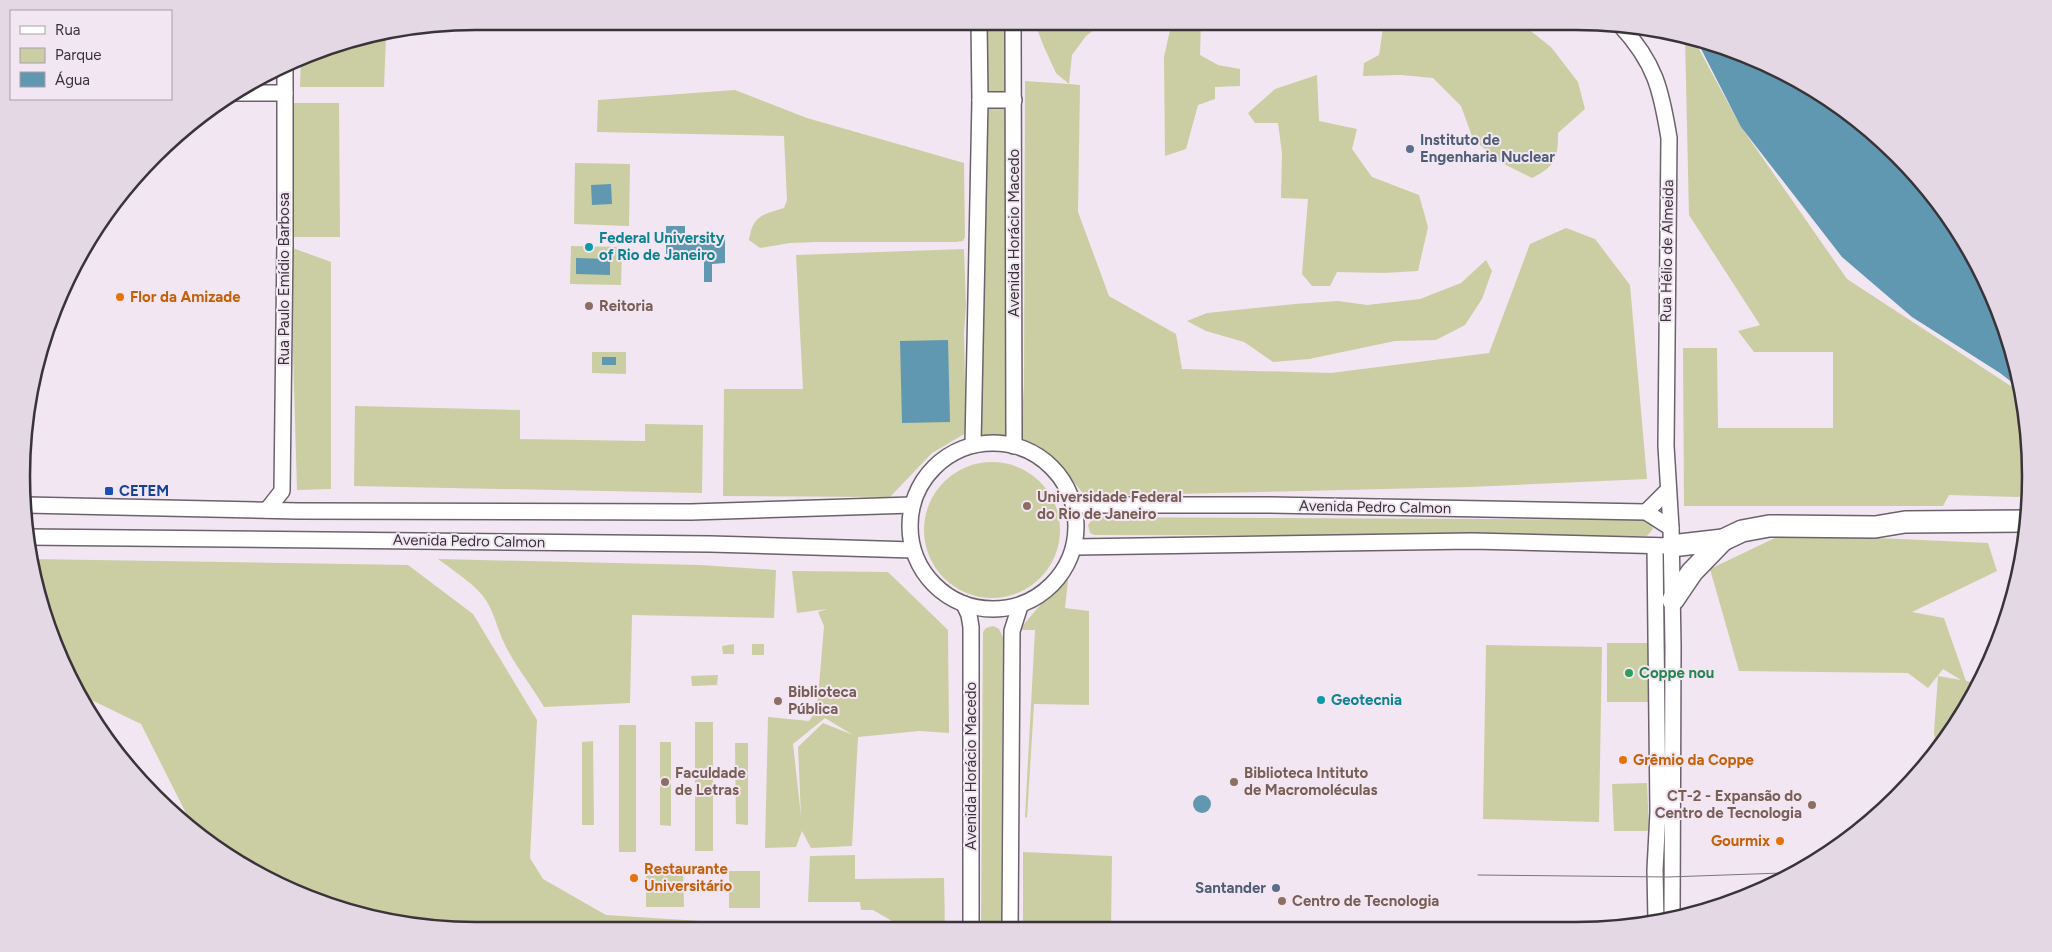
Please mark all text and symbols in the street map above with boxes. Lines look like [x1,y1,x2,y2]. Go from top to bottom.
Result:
legend [10,10,172,100]
text: Rua [55,21,80,39]
text: Parque [55,46,102,64]
text: Água [55,71,90,89]
place label: Instituto de Engenharia Nuclear [1420,131,1555,166]
marker: Instituto de Engenharia Nuclear [1404,143,1416,155]
street label: Avenida Horácio Macedo [1005,148,1023,317]
street label: Rua Hélio de Almeida [1657,179,1677,323]
street label: Rua Paulo Emídio Barbosa [275,192,293,366]
place label: Federal University of Rio de Janeiro [599,229,725,264]
marker: Federal University of Rio de Janeiro [583,241,595,253]
place label: Flor da Amizade [130,288,241,306]
marker: Flor da Amizade [114,291,126,303]
place label: Reitoria [599,297,653,315]
marker: Reitoria [583,300,595,312]
place label: CETEM [119,482,169,500]
marker: CETEM [103,485,115,497]
place label: Universidade Federal do Rio de Janeiro [1037,488,1182,523]
street label: Avenida Pedro Calmon [1299,497,1451,517]
marker: Universidade Federal do Rio de Janeiro [1021,500,1033,512]
street label: Avenida Pedro Calmon [393,531,545,551]
place label: Coppe nou [1639,664,1714,682]
marker: Coppe nou [1623,667,1635,679]
street label: Avenida Horácio Macedo [962,681,980,850]
place label: Biblioteca Pública [788,683,857,718]
place label: Geotecnia [1331,691,1402,709]
marker: Geotecnia [1315,694,1327,706]
marker: Biblioteca Pública [772,695,784,707]
place label: Grêmio da Coppe [1633,751,1755,769]
marker: Grêmio da Coppe [1617,754,1629,766]
place label: Faculdade de Letras [675,764,746,799]
place label: Biblioteca Intituto de Macromoléculas [1244,764,1377,799]
marker: Faculdade de Letras [659,776,671,788]
marker: Biblioteca Intituto de Macromoléculas [1228,776,1240,788]
place label: CT-2 - Expansão do Centro de Tecnologia [1655,787,1802,822]
marker: CT-2 - Expansão do Centro de Tecnologia [1806,799,1818,811]
place label: Gourmix [1711,832,1770,850]
marker: Gourmix [1774,835,1786,847]
place label: Restaurante Universitário [644,860,732,895]
marker: Restaurante Universitário [628,872,640,884]
place label: Santander [1195,879,1266,897]
marker: Santander [1270,882,1282,894]
place label: Centro de Tecnologia [1292,892,1439,910]
marker: Centro de Tecnologia [1276,895,1288,907]

